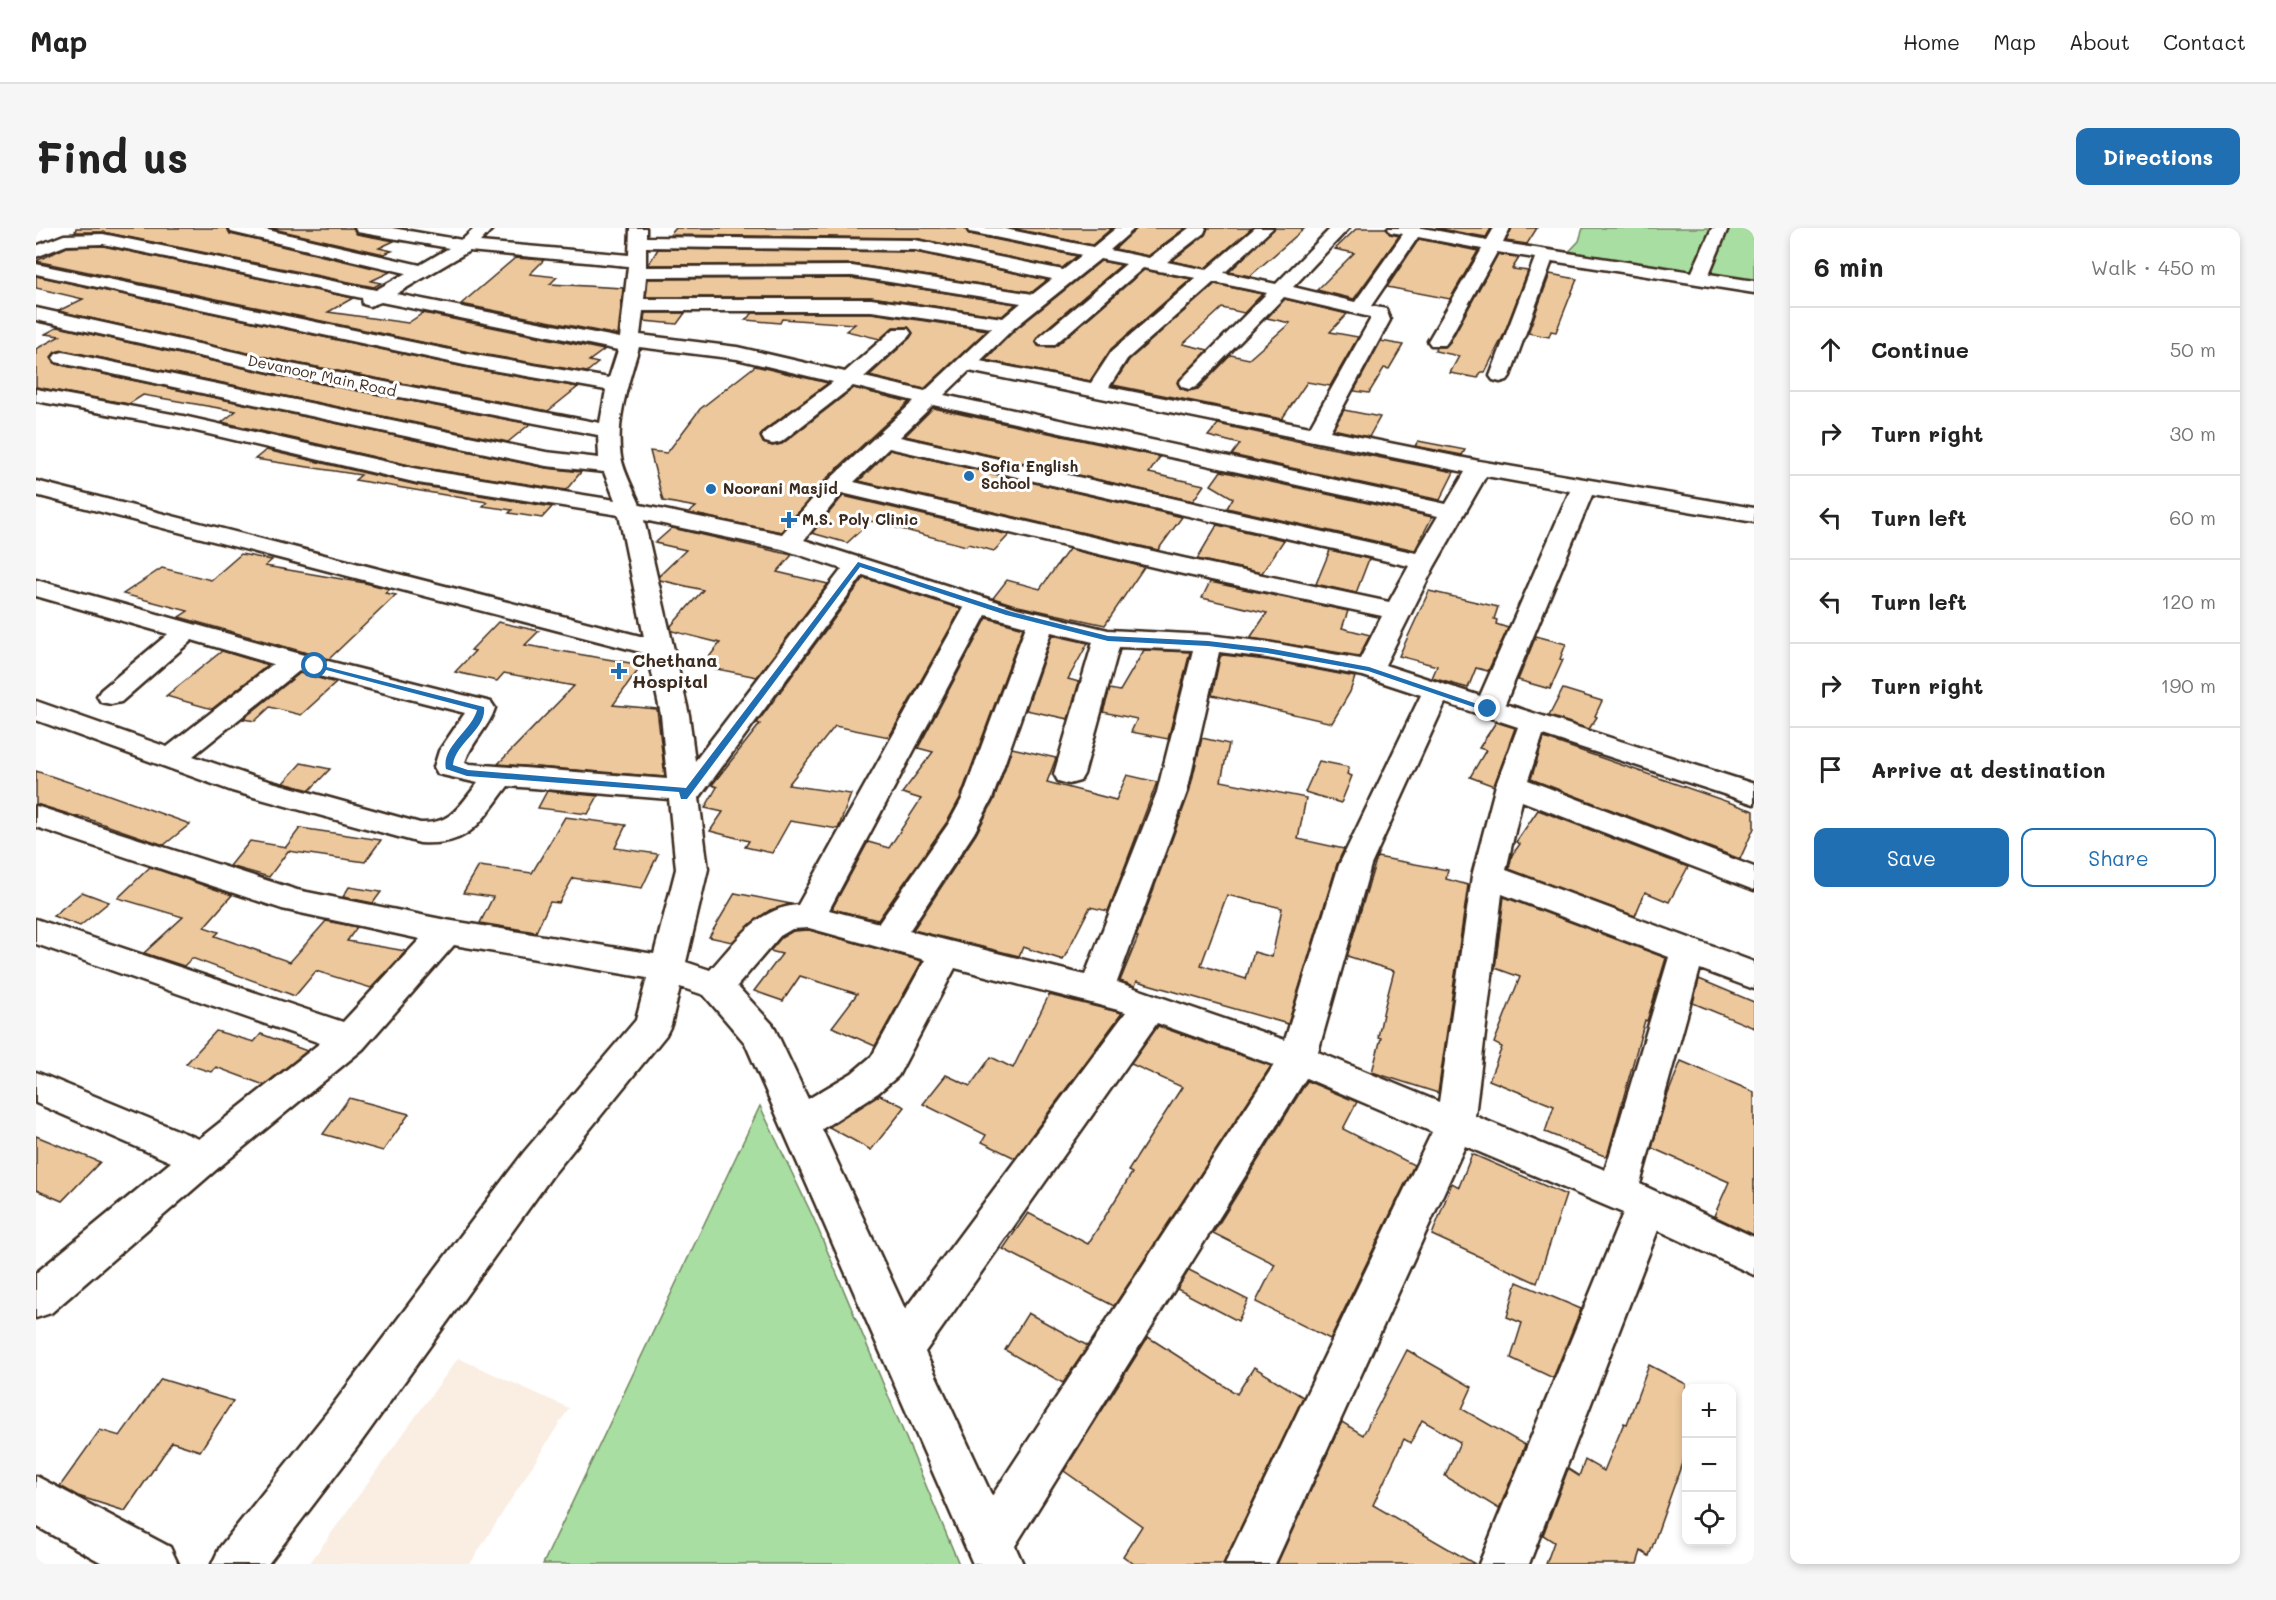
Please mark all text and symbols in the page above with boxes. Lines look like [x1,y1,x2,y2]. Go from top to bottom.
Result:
text: Map [30,23,87,59]
text: Home [1903,28,1960,55]
text: Map [1993,28,2036,55]
text: About [2069,28,2130,55]
text: Contact [2163,28,2246,55]
button: Directions [2076,128,2240,185]
text: Find us [36,129,188,184]
text: 6 min [1814,250,1883,284]
text: Walk · 450 m [2091,254,2216,280]
icon: ahead [1814,333,1847,366]
text: Continue [1871,335,1969,364]
text: 50 m [2170,336,2216,362]
street label: Devanoor Main Road [246,349,398,401]
icon: right [1814,417,1847,450]
text: Turn right [1871,419,1983,448]
text: 30 m [2170,420,2216,446]
place label: Sofia English School [981,456,1078,493]
marker: Sofia English School [962,469,976,483]
place label: Noorani Masjid [723,478,838,498]
marker: Noorani Masjid [704,482,718,496]
icon: left [1814,501,1847,534]
text: Turn left [1871,503,1967,532]
text: 60 m [2169,504,2216,530]
place label: M.S. Poly Clinic [802,509,918,529]
marker: M.S. Poly Clinic [780,511,798,529]
icon: left [1814,585,1847,618]
text: Turn left [1871,587,1967,616]
text: 120 m [2161,588,2216,614]
place label: Chethana Hospital [632,648,717,693]
route start [301,652,327,678]
marker: Chethana Hospital [610,662,628,680]
icon: right [1814,669,1847,702]
text: Turn right [1871,671,1983,700]
text: 190 m [2161,672,2216,698]
route end [1474,695,1500,721]
icon: arrive [1814,753,1847,786]
text: Arrive at destination [1871,755,2106,784]
button: Save [1814,828,2009,887]
button: Share [2021,828,2216,887]
map controls [1682,1384,1736,1546]
button: + [1682,1384,1736,1438]
button: − [1682,1438,1736,1492]
button: locate [1682,1492,1736,1546]

